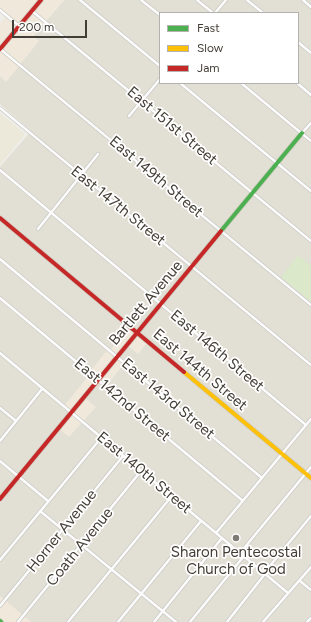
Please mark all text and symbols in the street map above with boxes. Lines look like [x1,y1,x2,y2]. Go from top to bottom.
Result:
scale bar [14,12,89,38]
legend [159,12,299,84]
text: 200 m [19,20,54,34]
text: Fast [197,21,220,35]
text: Slow [197,41,223,55]
text: Jam [197,61,220,75]
street label: East 151st Street [123,83,221,169]
street label: East 149th Street [106,133,206,221]
street label: East 147th Street [67,162,169,250]
street label: Bartlett Avenue [105,257,187,349]
street label: East 146th Street [167,307,267,395]
street label: East 144th Street [149,325,251,415]
street label: East 142nd Street [70,355,174,445]
street label: East 143rd Street [118,355,218,443]
street label: East 140th Street [93,428,195,518]
street label: Horner Avenue [23,486,101,576]
street label: Coath Avenue [43,504,117,590]
marker: Sharon Pentecostal Church of God [231,533,241,543]
place label: Sharon Pentecostal Church of God [171,544,301,579]

